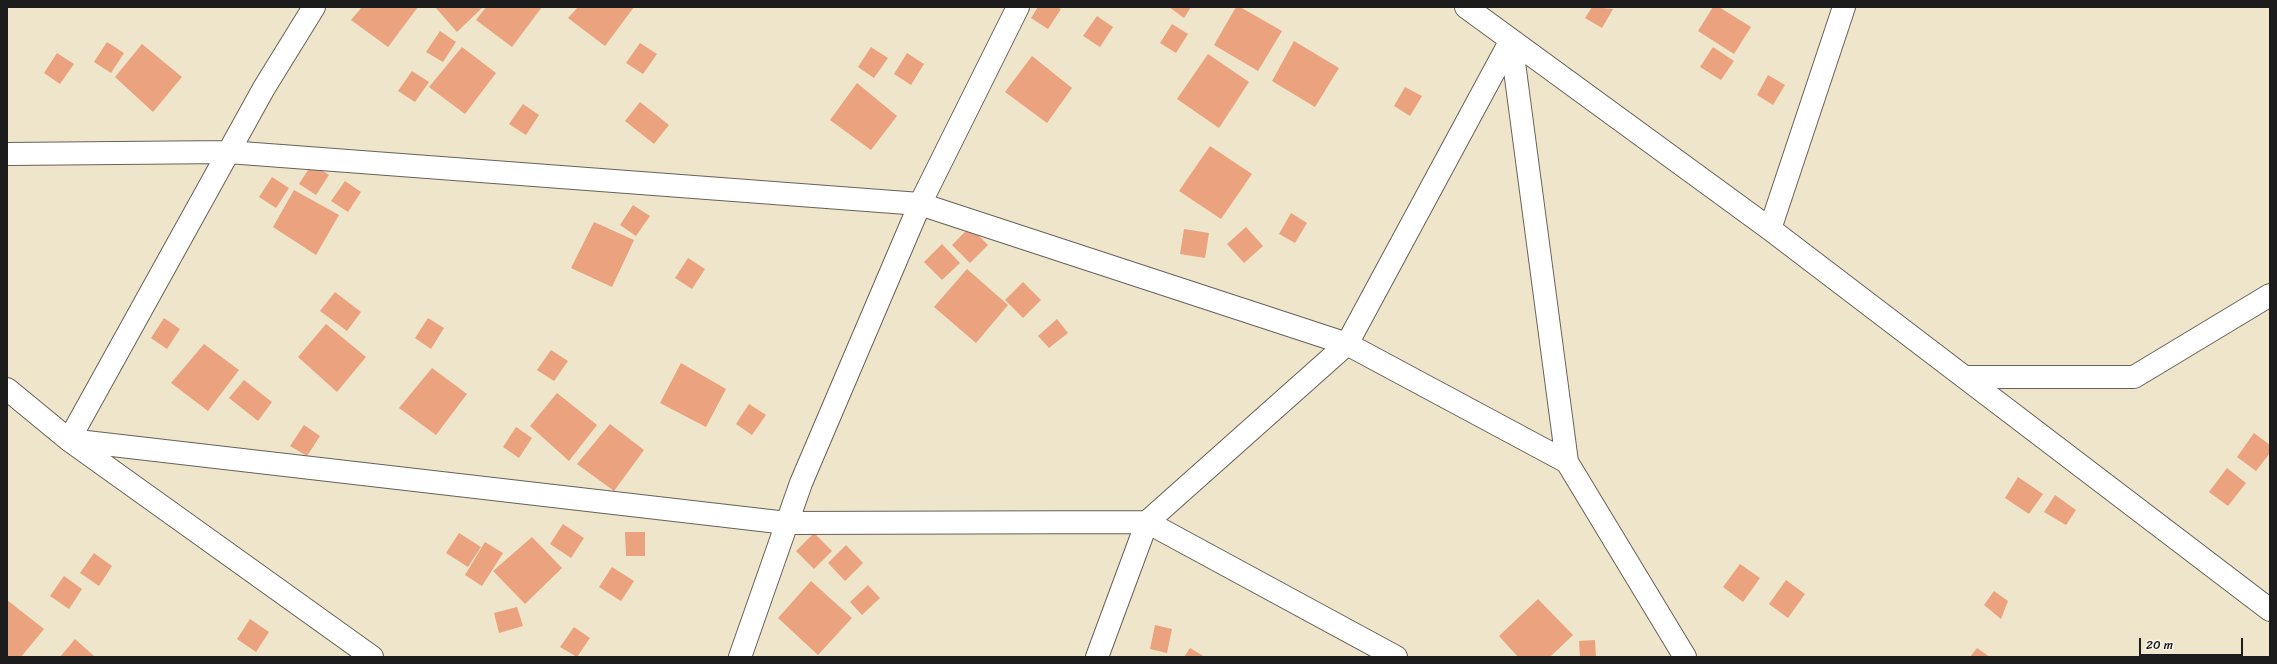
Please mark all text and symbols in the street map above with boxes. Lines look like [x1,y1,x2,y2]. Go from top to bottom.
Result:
scale bar [2141,630,2245,656]
text: 20 m [2146,634,2173,656]

